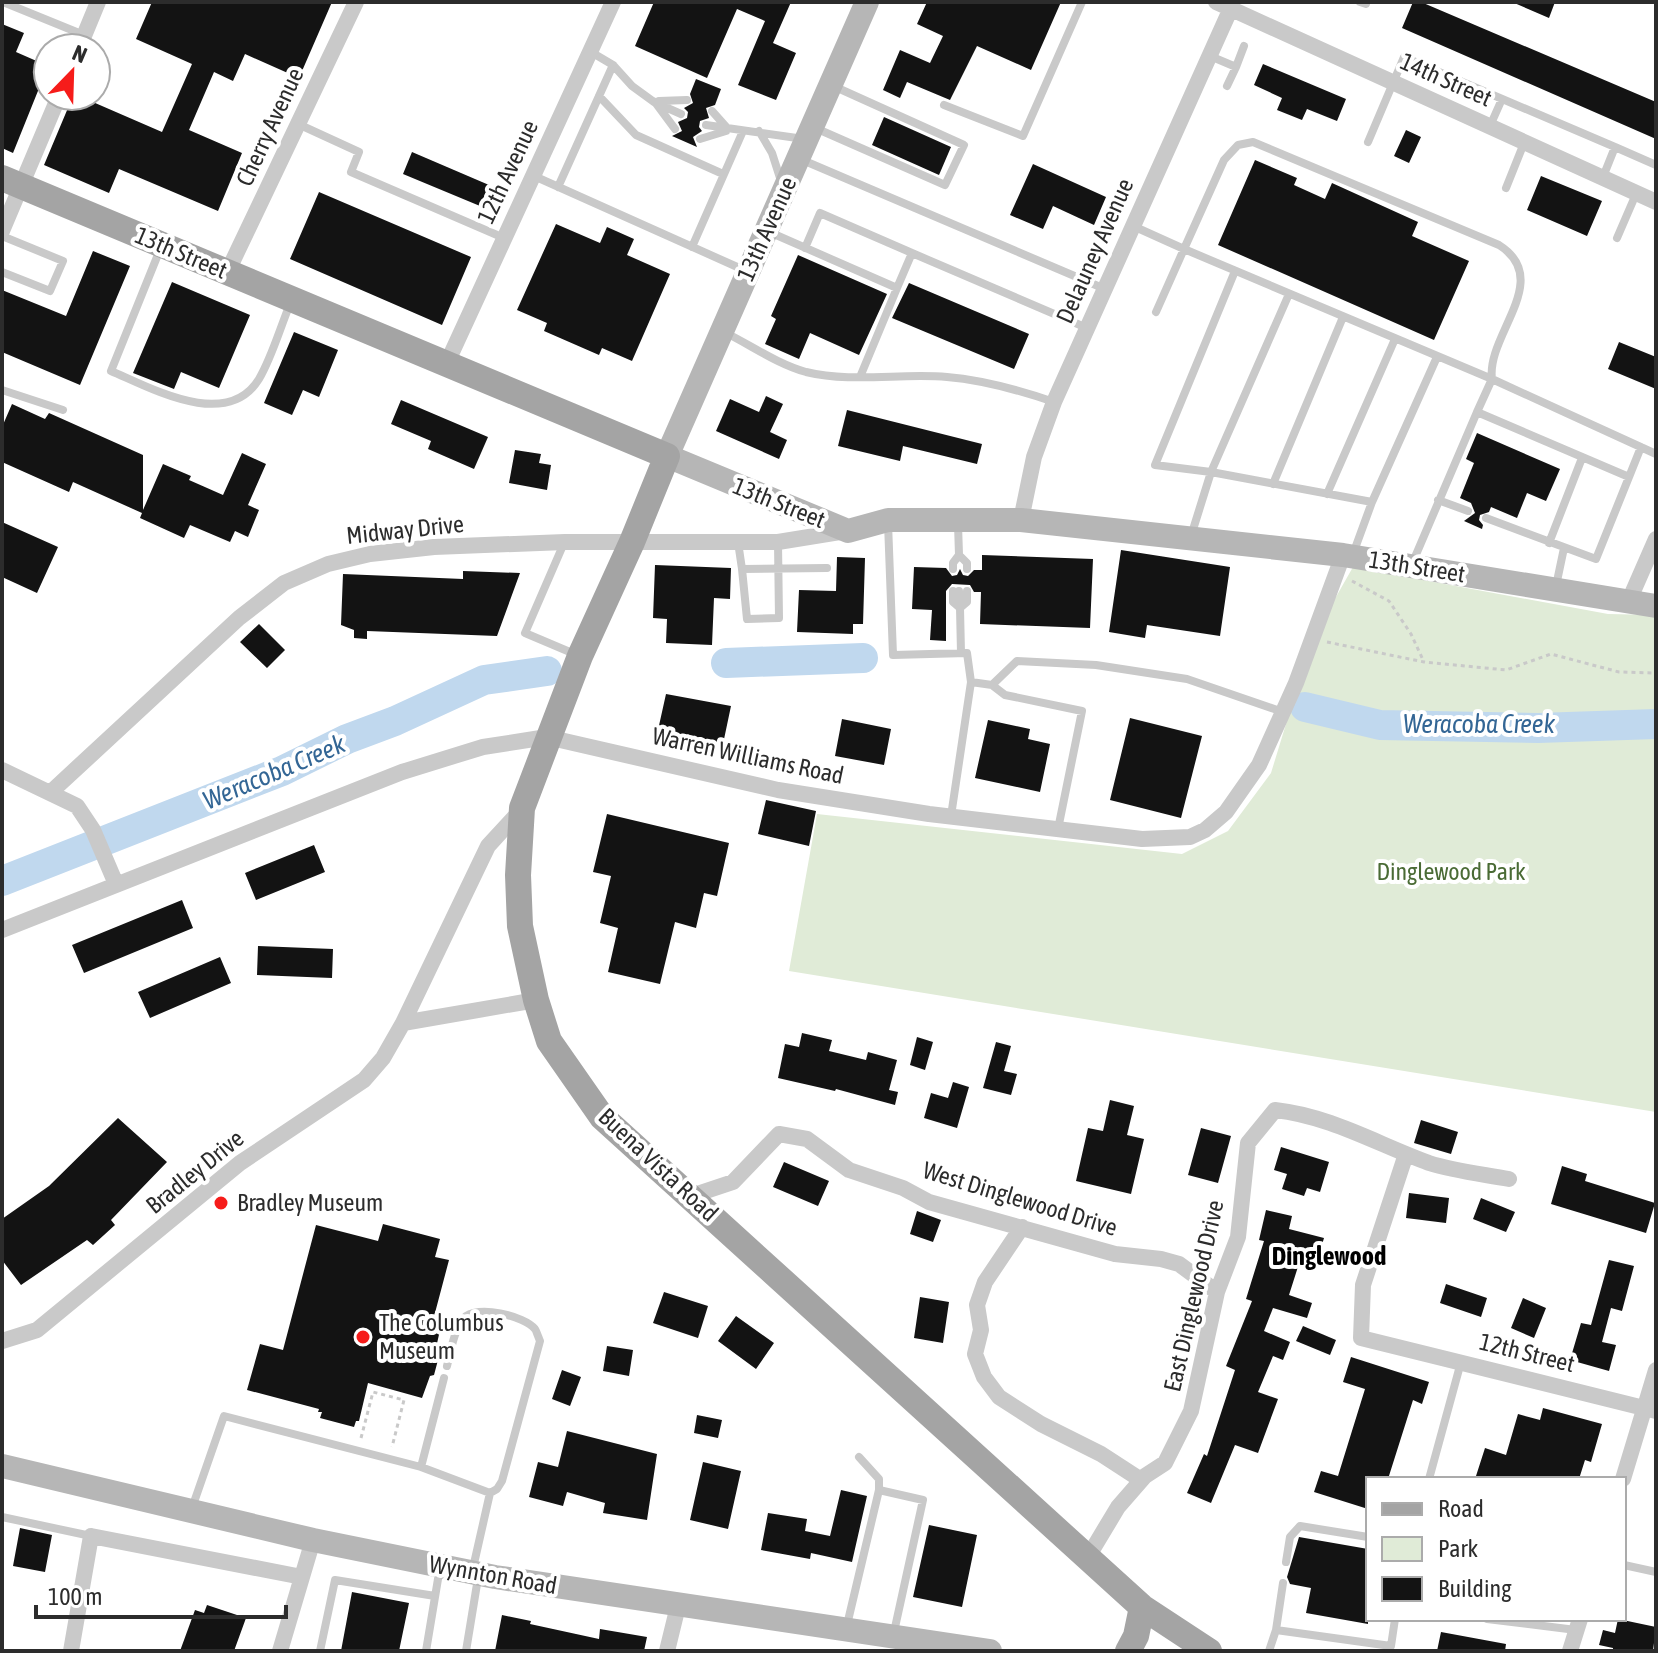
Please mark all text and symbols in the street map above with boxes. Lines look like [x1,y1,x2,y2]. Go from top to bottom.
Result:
north arrow [32,32,112,112]
text: N [69,39,91,68]
street label: 14th Street [1396,47,1496,112]
street label: Cherry Avenue [230,63,309,190]
street label: 12th Avenue [472,116,543,228]
street label: 13th Avenue [732,173,801,285]
street label: Delauney Avenue [1051,174,1138,327]
street label: 13th Street [131,221,231,284]
street label: 13th Street [729,472,829,533]
street label: Midway Drive [345,510,465,549]
street label: 13th Street [1367,546,1467,587]
water label: Weracoba Creek [1403,709,1555,739]
street label: Warren Williams Road [650,722,846,789]
water label: Weracoba Creek [198,728,350,815]
park label: Dinglewood Park [1376,858,1526,885]
street label: Buena Vista Road [593,1103,723,1227]
street label: Bradley Drive [141,1124,249,1219]
street label: West Dinglewood Drive [920,1156,1121,1241]
place label: Bradley Museum [237,1189,383,1216]
marker: Bradley Museum [212,1194,230,1212]
street label: East Dinglewood Drive [1158,1198,1229,1394]
district label: Dinglewood [1272,1241,1386,1271]
place label: The Columbus Museum [379,1309,504,1364]
marker: The Columbus Museum [354,1328,372,1346]
street label: 12th Street [1477,1328,1578,1377]
legend [1366,1477,1626,1621]
text: Road [1438,1495,1484,1522]
text: Park [1438,1535,1479,1562]
street label: Wynnton Road [427,1550,559,1599]
scale bar [36,1569,286,1619]
text: Building [1438,1575,1512,1602]
text: 100 m [48,1583,102,1610]

